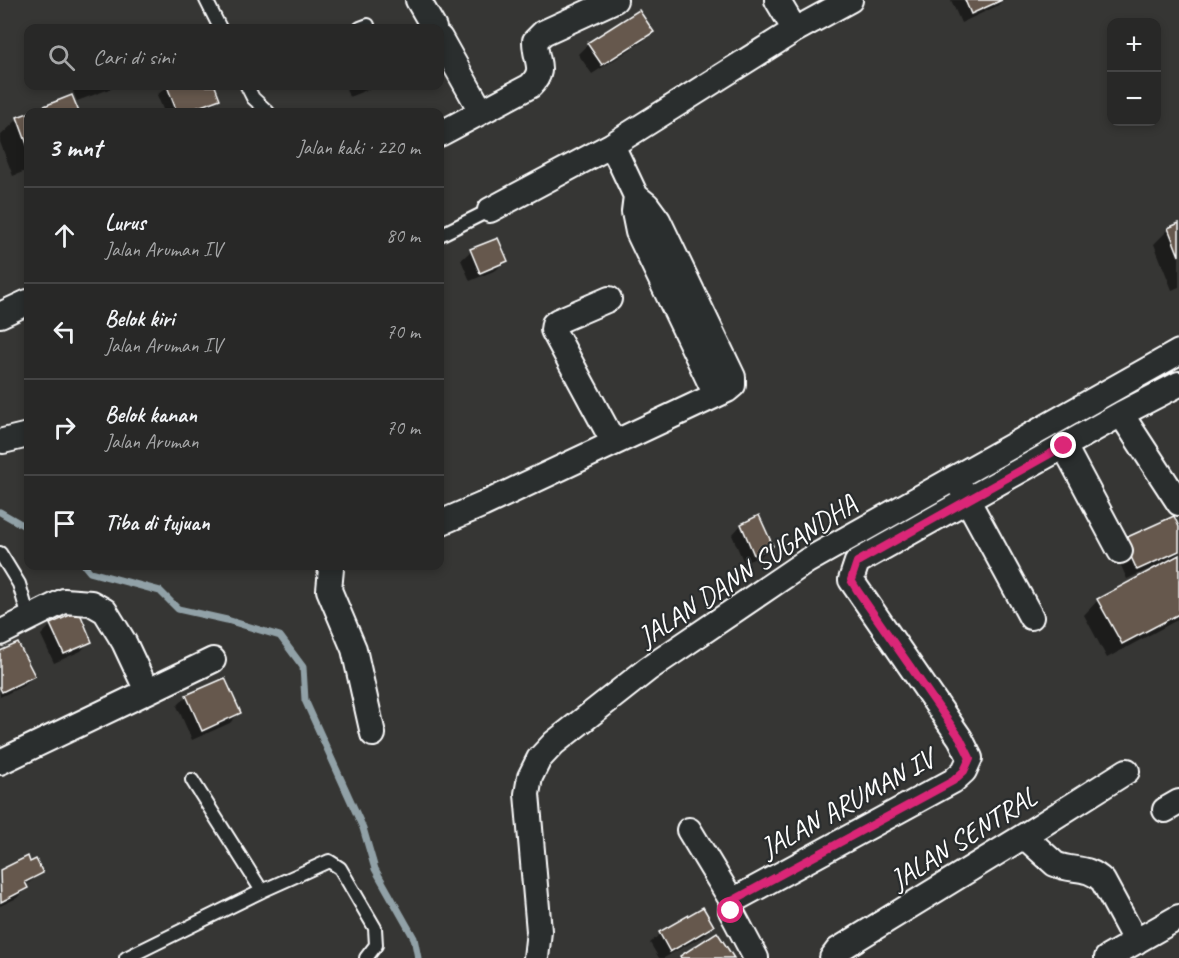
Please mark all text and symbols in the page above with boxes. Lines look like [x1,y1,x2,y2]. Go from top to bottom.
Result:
map controls [1107,18,1161,126]
button: + [1107,18,1161,72]
search box [24,24,444,90]
icon: search [45,41,78,74]
text: Cari di sini [93,43,174,71]
button: − [1107,72,1161,126]
text: 3 mnt [48,131,101,164]
text: Jalan kaki · 220 m [297,135,420,160]
text: Lurus [105,209,145,237]
icon: ahead [48,219,81,252]
text: 80 m [386,223,420,248]
text: Jalan Aruman IV [105,237,222,262]
text: Belok kiri [105,305,174,333]
icon: left [48,315,81,348]
text: 70 m [386,319,420,344]
text: Jalan Aruman IV [105,333,222,358]
text: Belok kanan [105,401,197,429]
icon: right [48,411,81,444]
text: 70 m [386,415,420,440]
text: Jalan Aruman [105,429,198,454]
route end [1050,432,1076,458]
street label: JALAN DANN SUGANDHA [629,486,864,655]
icon: arrive [48,507,81,540]
text: Tiba di tujuan [105,509,210,537]
street label: JALAN ARUMAN IV [752,738,944,866]
street label: JALAN SENTRAL [882,779,1043,898]
route start [717,897,743,923]

